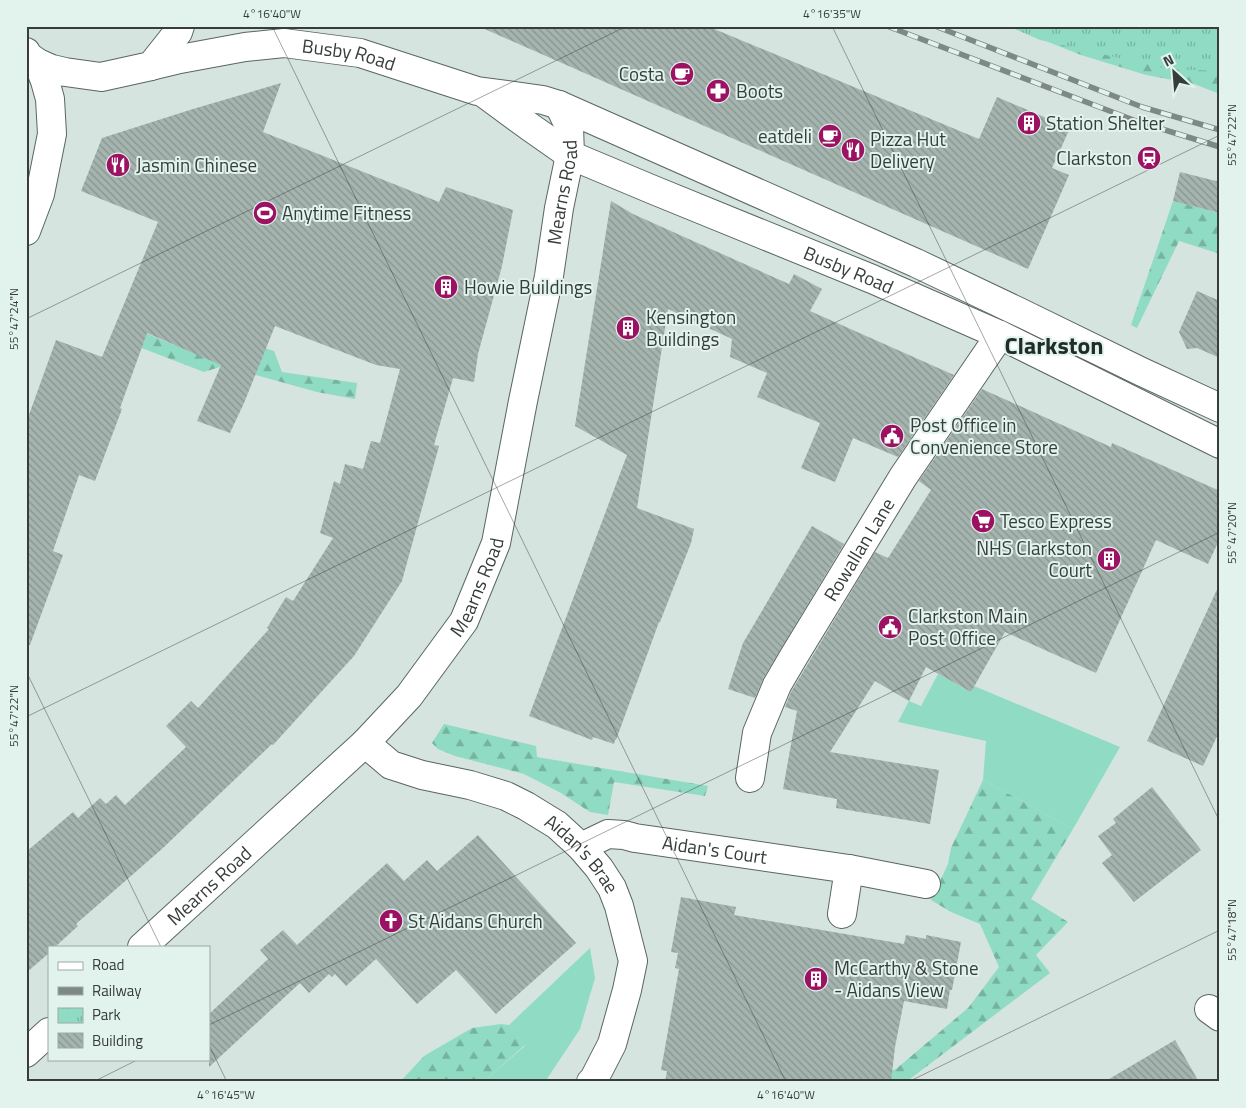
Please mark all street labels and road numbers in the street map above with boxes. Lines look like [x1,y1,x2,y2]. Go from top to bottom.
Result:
street label: Busby Road [300,31,400,78]
street label: Mearns Road [539,140,584,247]
street label: Busby Road [799,238,899,301]
street label: Rowallan Lane [816,492,901,606]
street label: Mearns Road [442,535,511,643]
street label: Aidan's Brae [540,806,627,899]
street label: Aidan's Court [661,827,769,871]
street label: Mearns Road [160,839,258,932]

